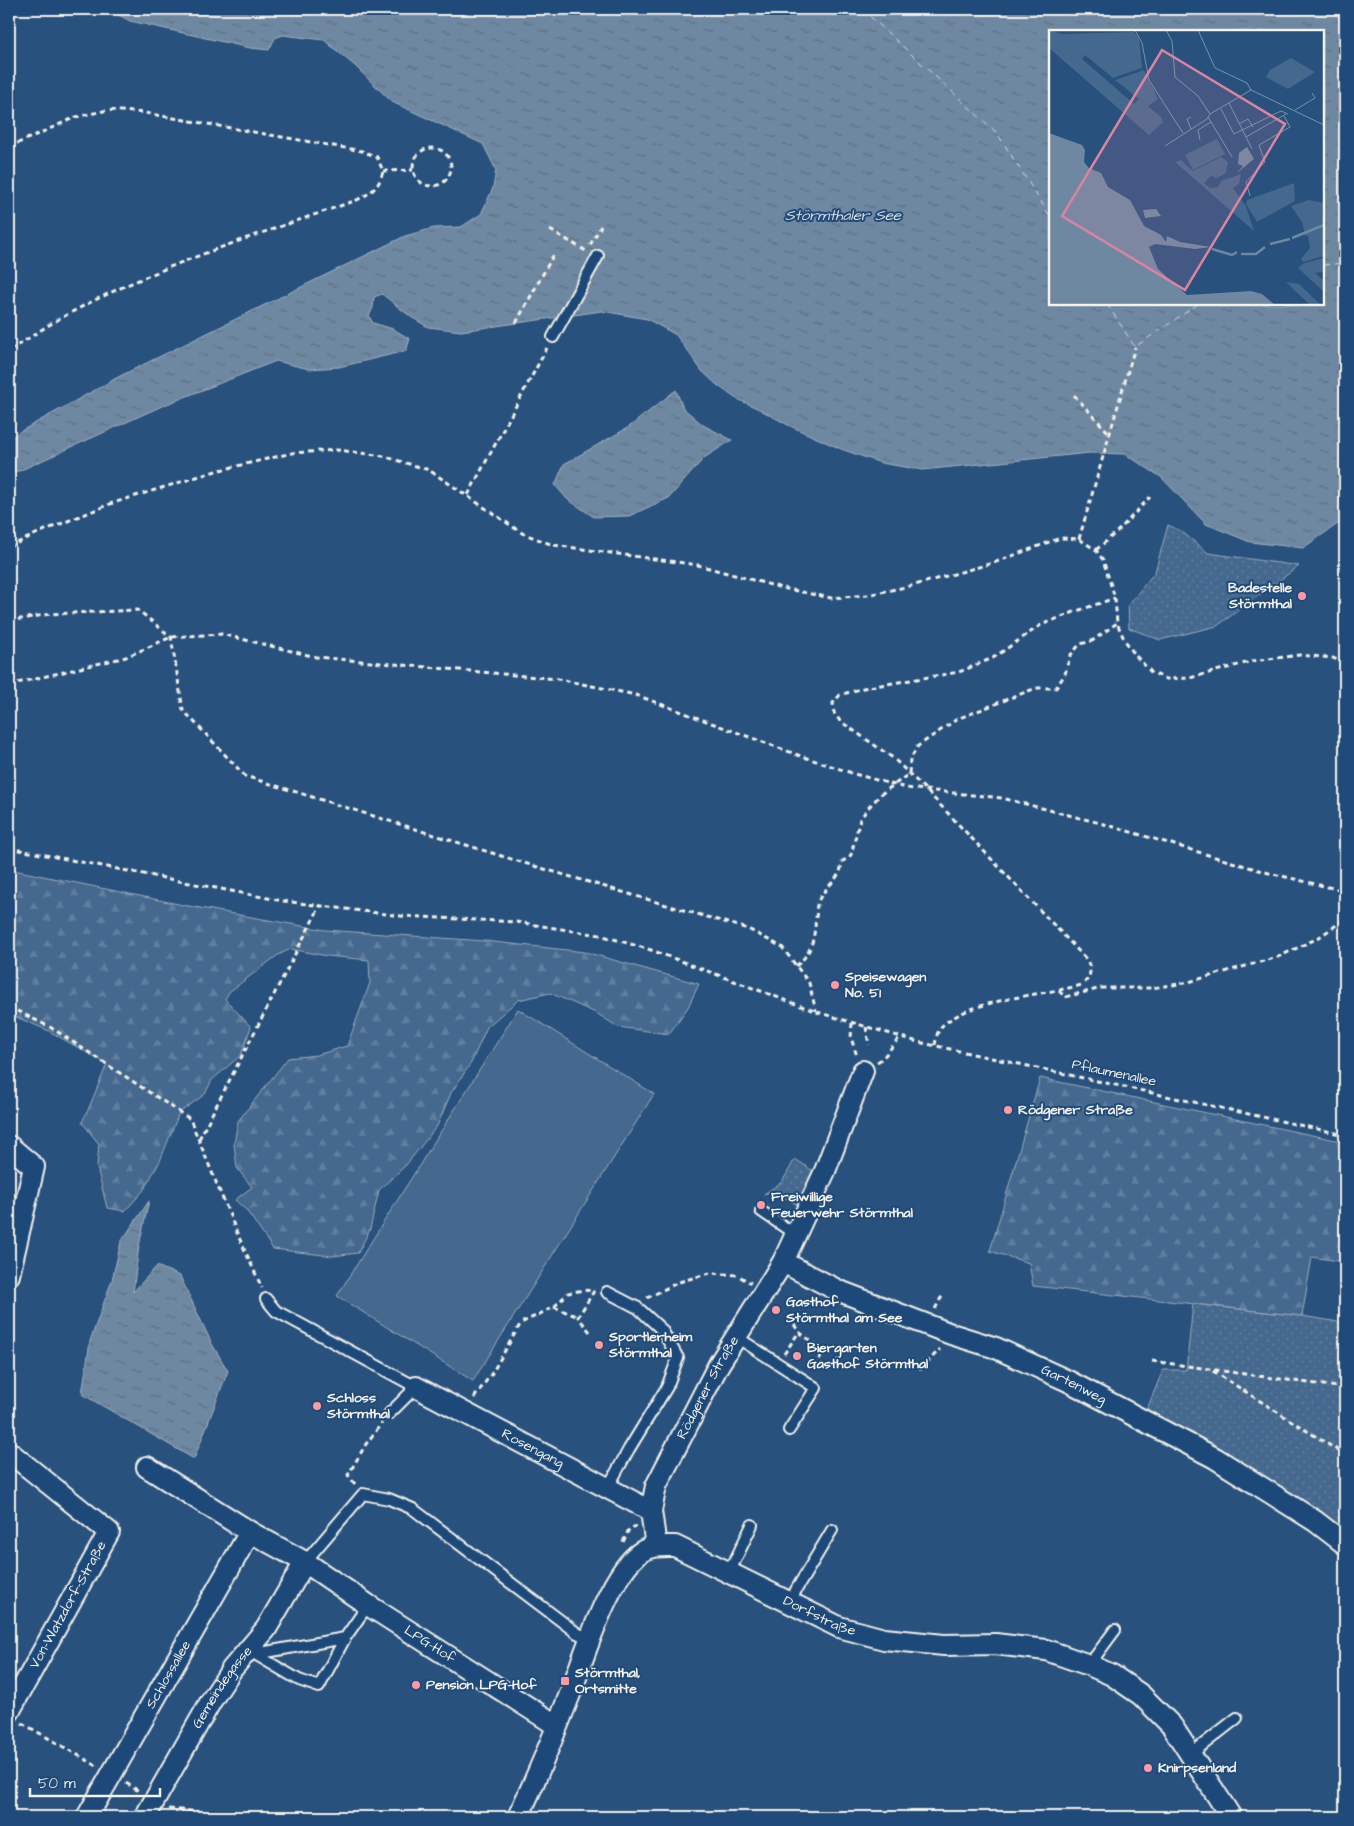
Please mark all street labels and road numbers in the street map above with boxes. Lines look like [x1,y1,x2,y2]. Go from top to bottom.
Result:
street label: Pflaumenallee [1070,1054,1158,1092]
street label: Rödgener Straße [672,1332,744,1443]
street label: Gartenweg [1038,1360,1110,1409]
street label: Rosengang [498,1424,567,1473]
street label: Von-Watzdorf-Straße [25,1537,112,1673]
street label: Dorfstraße [780,1591,858,1641]
street label: LPG-Hof [400,1621,460,1669]
street label: Schlossallee [141,1636,196,1712]
street label: Gemeindegasse [187,1642,257,1732]

